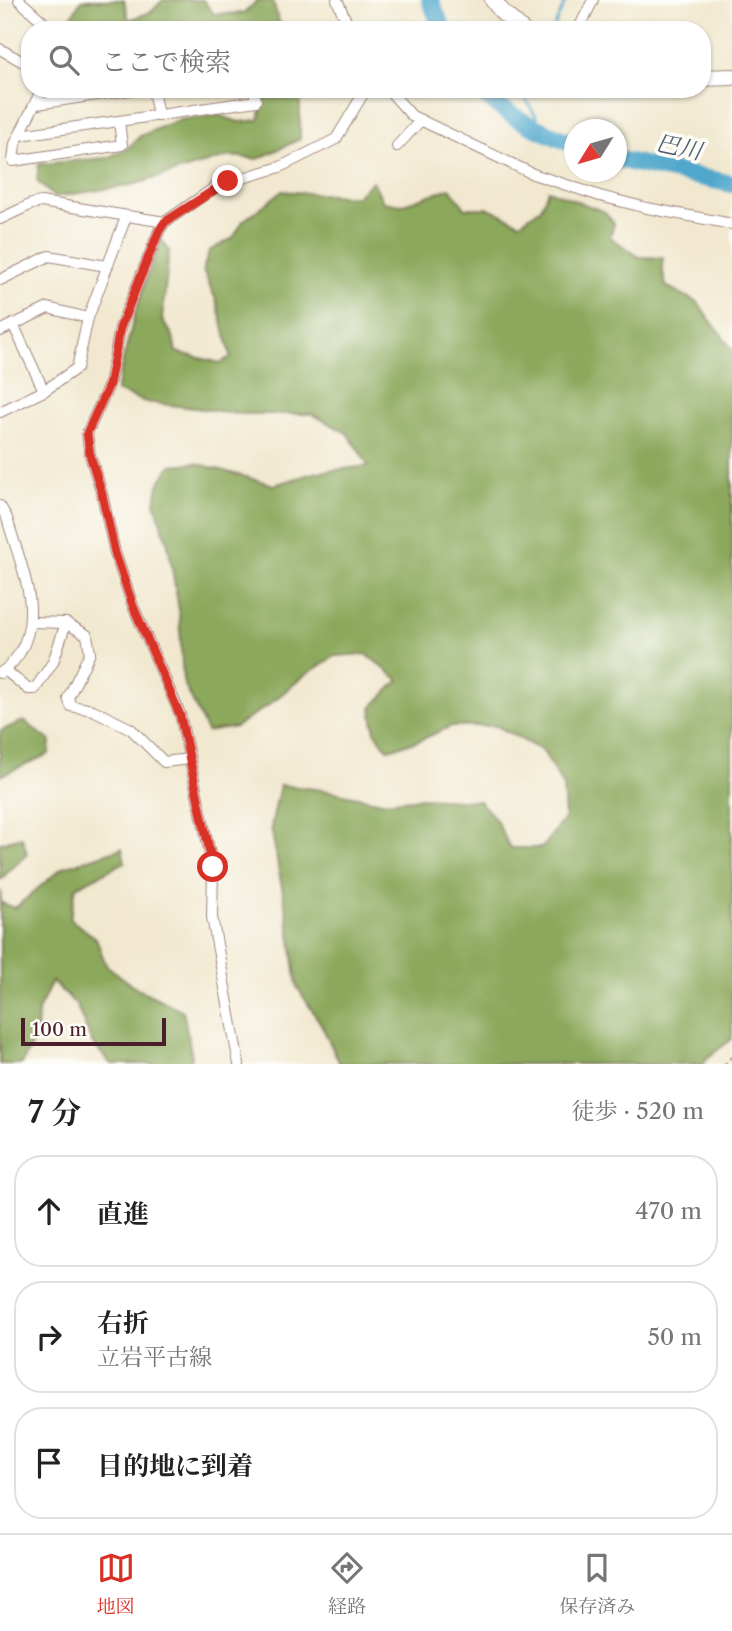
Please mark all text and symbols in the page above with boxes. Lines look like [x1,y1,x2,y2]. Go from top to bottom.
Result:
search box [21,21,711,98]
icon: search [45,41,83,79]
text: ここで検索 [101,46,231,78]
north arrow [564,119,627,182]
water label: 巴川 [654,129,707,166]
route end [212,165,243,196]
route start [197,851,228,882]
scale bar [21,1015,166,1047]
text: 100 m [32,1018,87,1041]
text: 7 分 [28,1094,81,1131]
text: 徒歩 · 520 m [571,1097,704,1125]
icon: ahead [30,1192,68,1230]
text: 470 m [635,1197,702,1225]
text: 直進 [97,1198,149,1230]
text: 右折 [97,1307,149,1339]
icon: right [30,1318,68,1356]
text: 50 m [647,1323,702,1351]
text: 立岩平古線 [97,1343,212,1371]
icon: arrive [30,1444,68,1482]
text: 目的地に到着 [97,1450,253,1482]
tab: 地図 [97,1549,135,1618]
tab: 経路 [328,1549,366,1618]
tab: 保存済み [559,1549,635,1618]

